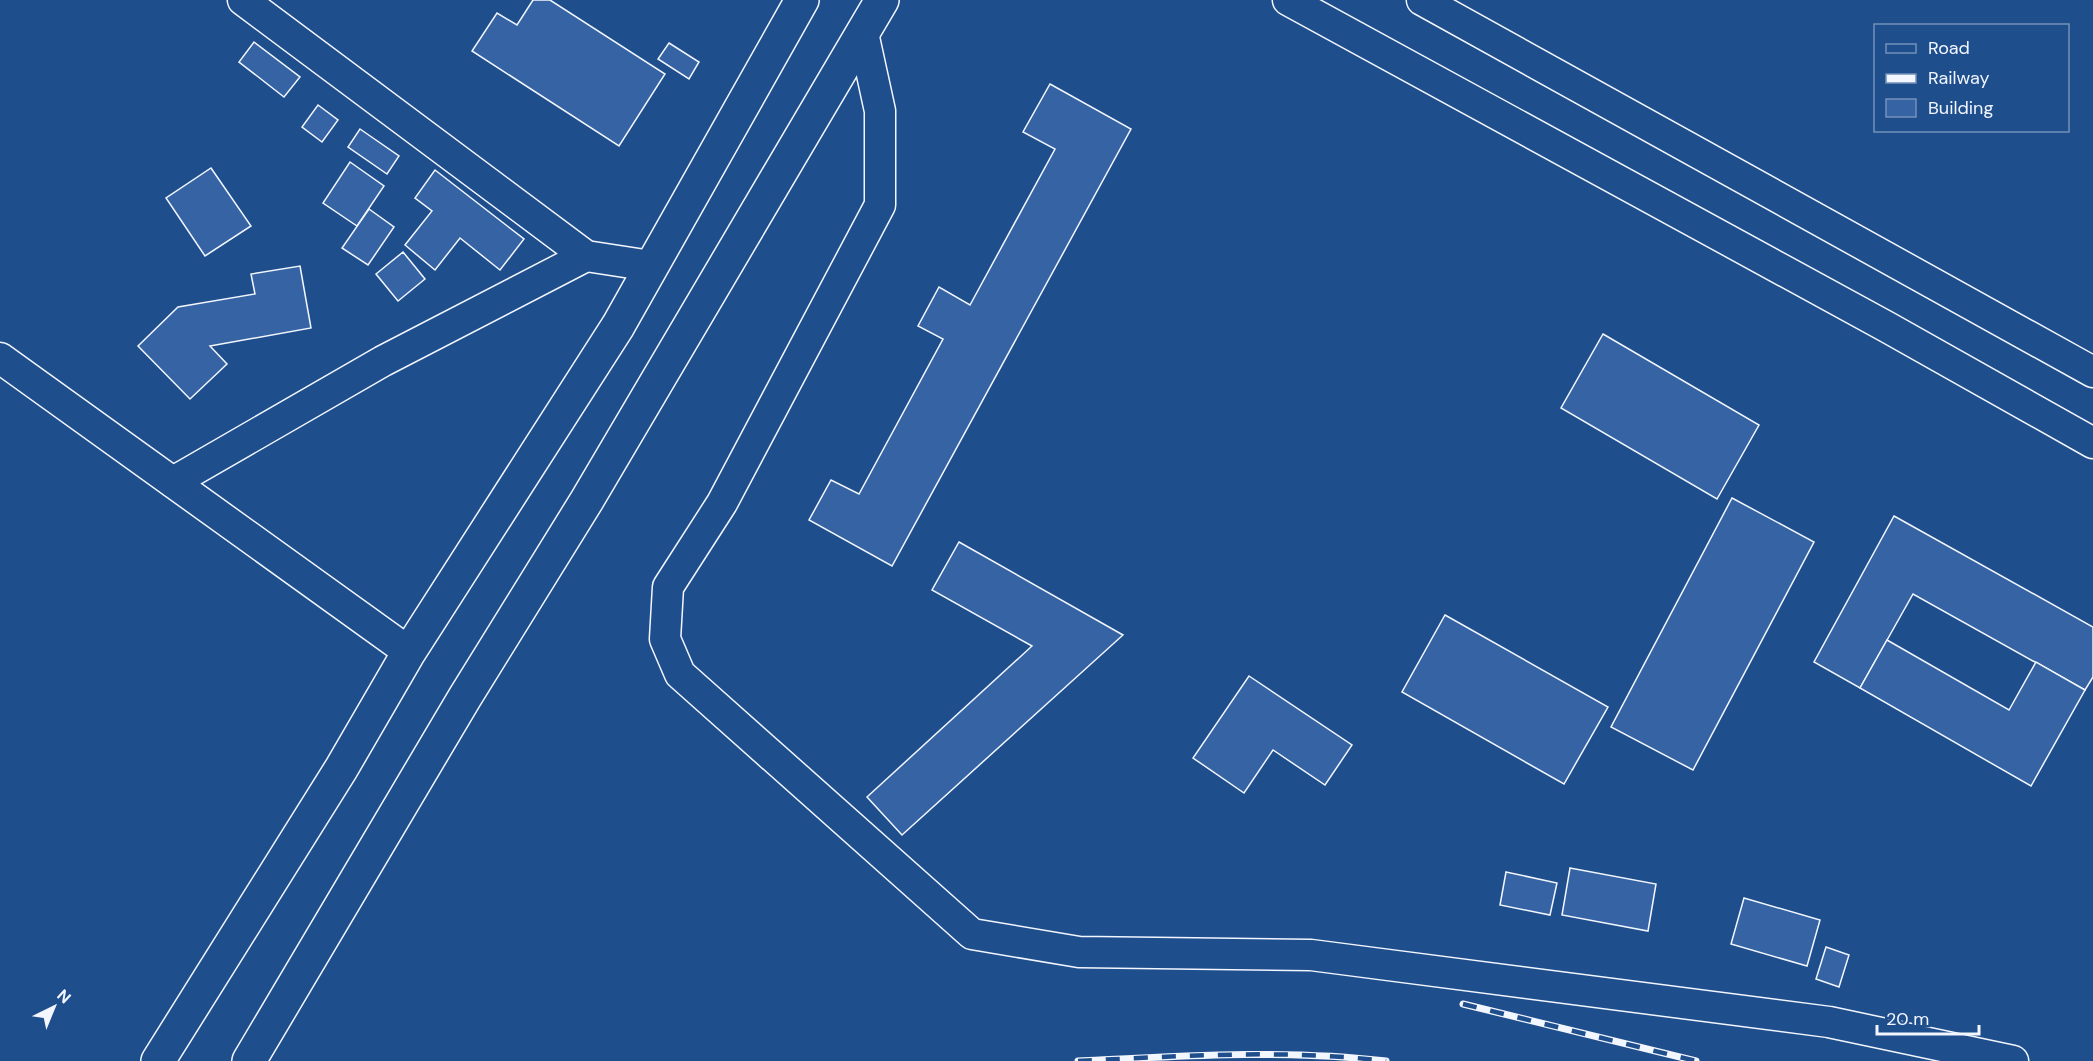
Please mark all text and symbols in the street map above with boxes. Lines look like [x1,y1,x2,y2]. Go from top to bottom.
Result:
legend [1874,24,2069,132]
text: Road [1928,36,1970,60]
text: Railway [1928,66,1990,90]
text: Building [1928,96,1993,120]
north arrow [24,977,84,1037]
text: N [52,985,75,1008]
scale bar [1877,998,1979,1036]
text: 20 m [1886,1007,1929,1031]

